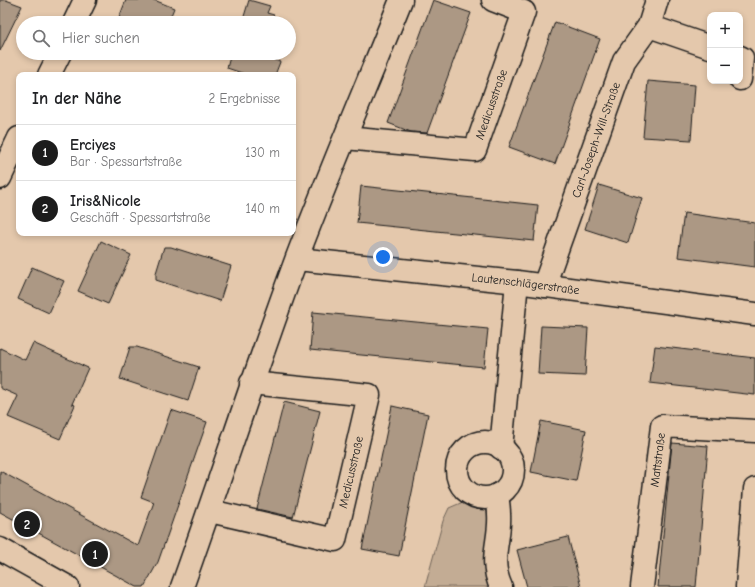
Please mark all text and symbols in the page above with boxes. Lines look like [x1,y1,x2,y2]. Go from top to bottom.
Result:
map controls [707,12,743,84]
button: + [707,12,743,48]
search box [16,16,296,60]
icon: search [30,27,52,49]
text: Hier suchen [62,29,140,47]
button: − [707,48,743,84]
street label: Medicusstraße [472,67,510,141]
street label: Carl-Joseph-Will-Straße [569,80,623,200]
text: In der Nähe [32,89,121,108]
text: 2 Ergebnisse [208,91,280,106]
text: Erciyes [70,136,116,154]
text: 1 [42,145,48,160]
text: 130 m [245,145,280,160]
text: Bar · Spessartstraße [70,154,182,169]
text: Iris&Nicole [70,192,141,210]
text: 2 [42,201,48,216]
text: 140 m [246,201,280,216]
text: Geschäft · Spessartstraße [70,210,211,225]
your location [373,247,393,267]
street label: Lautenschlägerstraße [471,270,580,297]
street label: Mattstraße [647,432,668,488]
street label: Medicusstraße [336,435,366,510]
pin: 2 [14,509,40,539]
pin: 1 [82,539,108,569]

